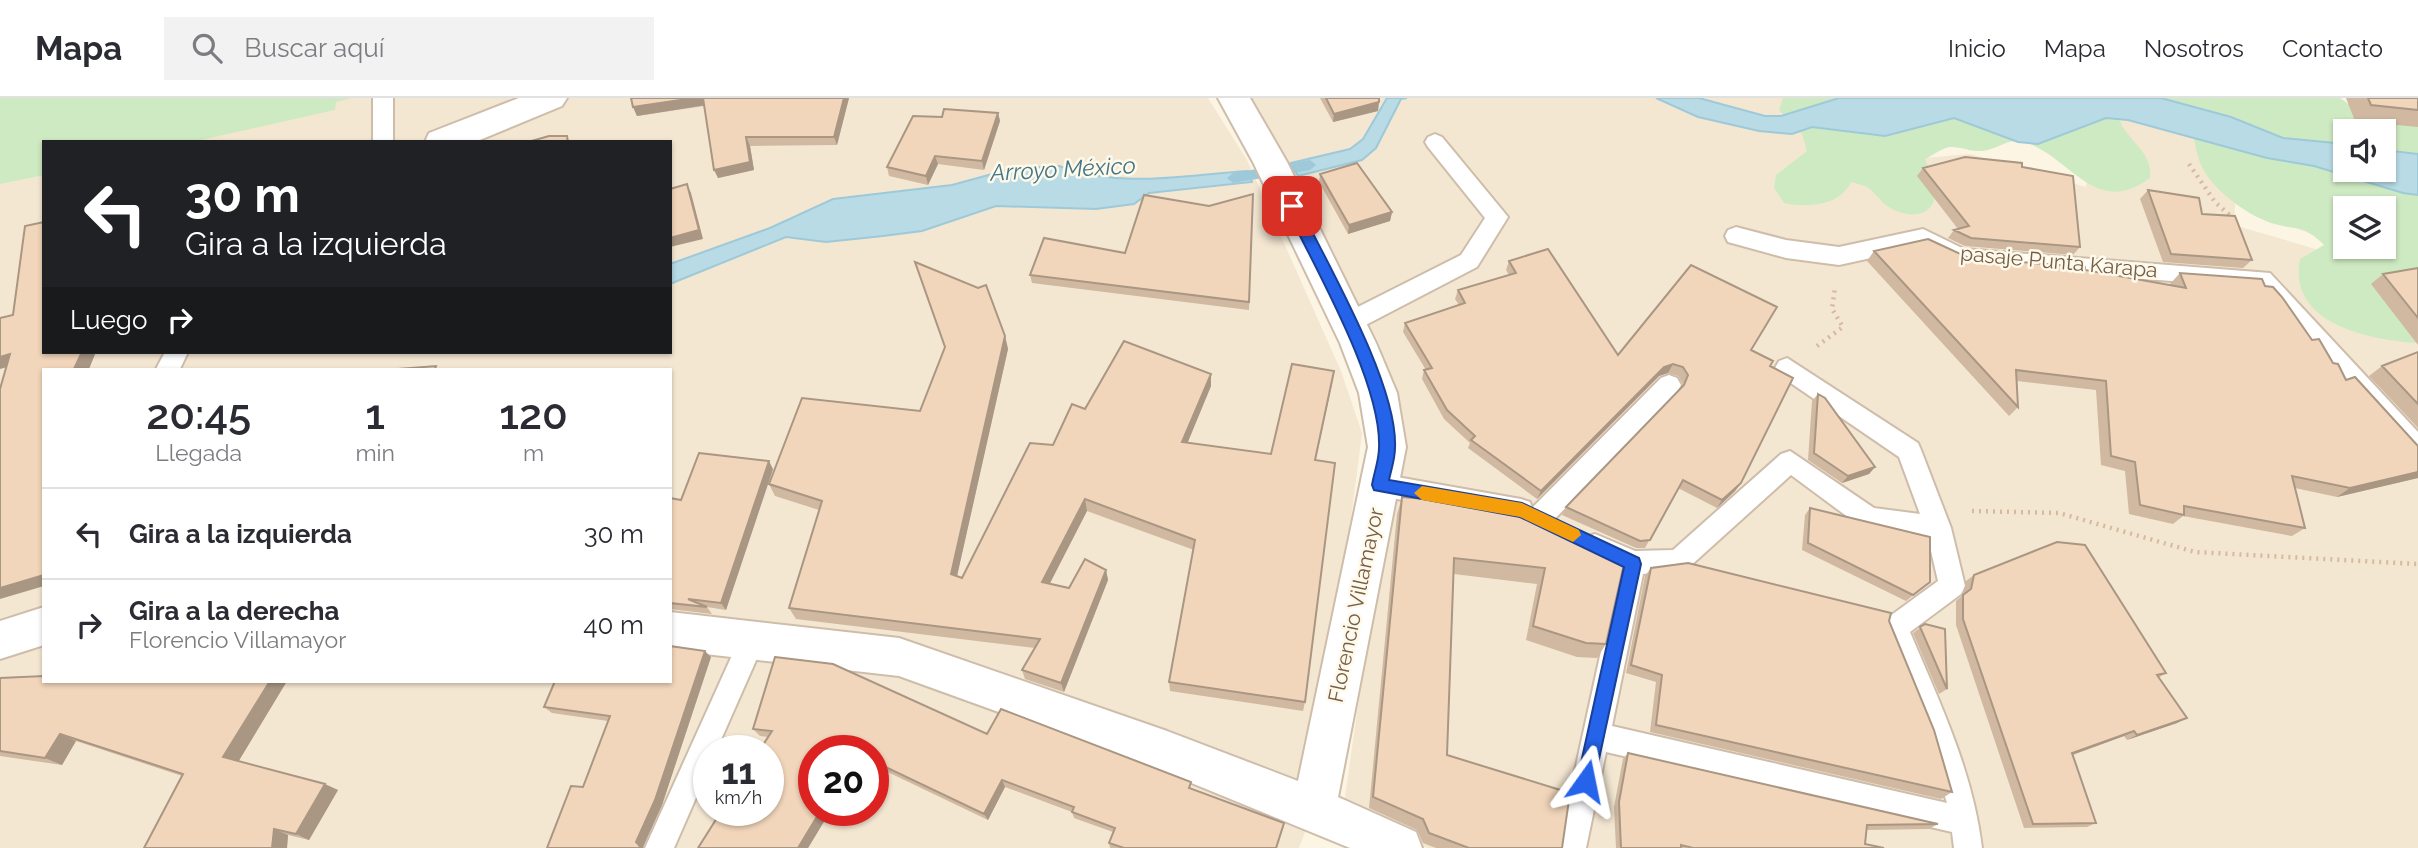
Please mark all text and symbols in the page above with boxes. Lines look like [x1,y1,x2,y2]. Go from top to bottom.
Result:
search box [164,17,654,80]
text: Mapa [35,29,122,68]
icon: search [188,29,226,67]
text: Buscar aquí [244,33,384,63]
text: Inicio [1948,34,2006,63]
text: Mapa [2044,34,2106,63]
text: Nosotros [2144,34,2244,63]
text: Contacto [2282,34,2383,63]
map controls [2333,119,2396,259]
button: sound [2333,119,2396,182]
water label: Arroyo México [988,151,1136,186]
text: 30 m [185,166,300,223]
icon: left [70,168,161,259]
pin [1262,176,1322,236]
icon: arrive [1273,187,1311,225]
button: layers [2333,196,2396,259]
text: Gira a la izquierda [185,225,447,262]
street label: pasaje Punta Karapa [1959,240,2159,283]
icon: right [161,301,199,339]
text: Luego [70,305,147,335]
text: 20:45 [146,390,251,439]
text: 1 [365,390,385,439]
text: 120 [499,390,568,439]
text: Llegada [155,439,242,466]
text: min [355,439,395,466]
text: m [523,439,544,466]
street label: Florencio Villamayor [1323,505,1388,705]
icon: left [70,515,108,553]
text: Gira a la izquierda [129,519,352,549]
text: 30 m [584,519,644,549]
text: Gira a la derecha [129,596,339,626]
icon: right [70,606,108,644]
text: 40 m [583,610,644,640]
text: Florencio Villamayor [129,626,346,653]
speed limit sign: 20 [798,735,889,826]
position arrow [1549,744,1623,818]
text: 11 [721,751,756,792]
text: km/h [715,787,762,808]

